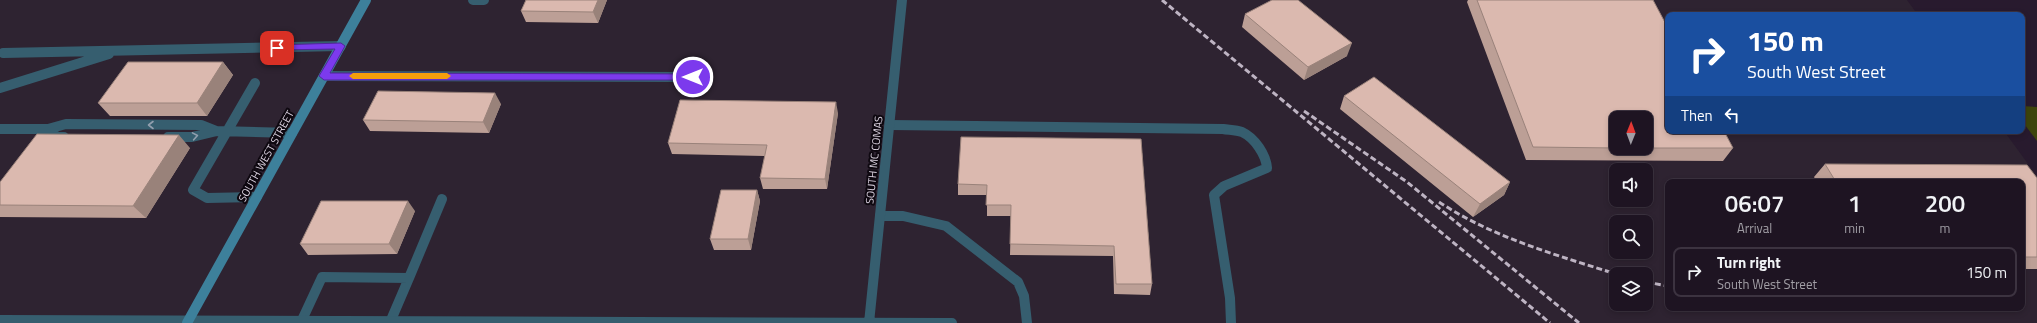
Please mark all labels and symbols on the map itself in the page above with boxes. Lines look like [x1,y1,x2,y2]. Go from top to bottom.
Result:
pin [260,31,294,65]
position arrow [672,56,714,98]
street label: SOUTH WEST STREET [234,107,298,205]
north arrow [1609,111,1653,155]
street label: SOUTH MC COMAS [861,115,887,205]
one-way arrow [148,121,154,129]
one-way arrow [192,132,198,141]

